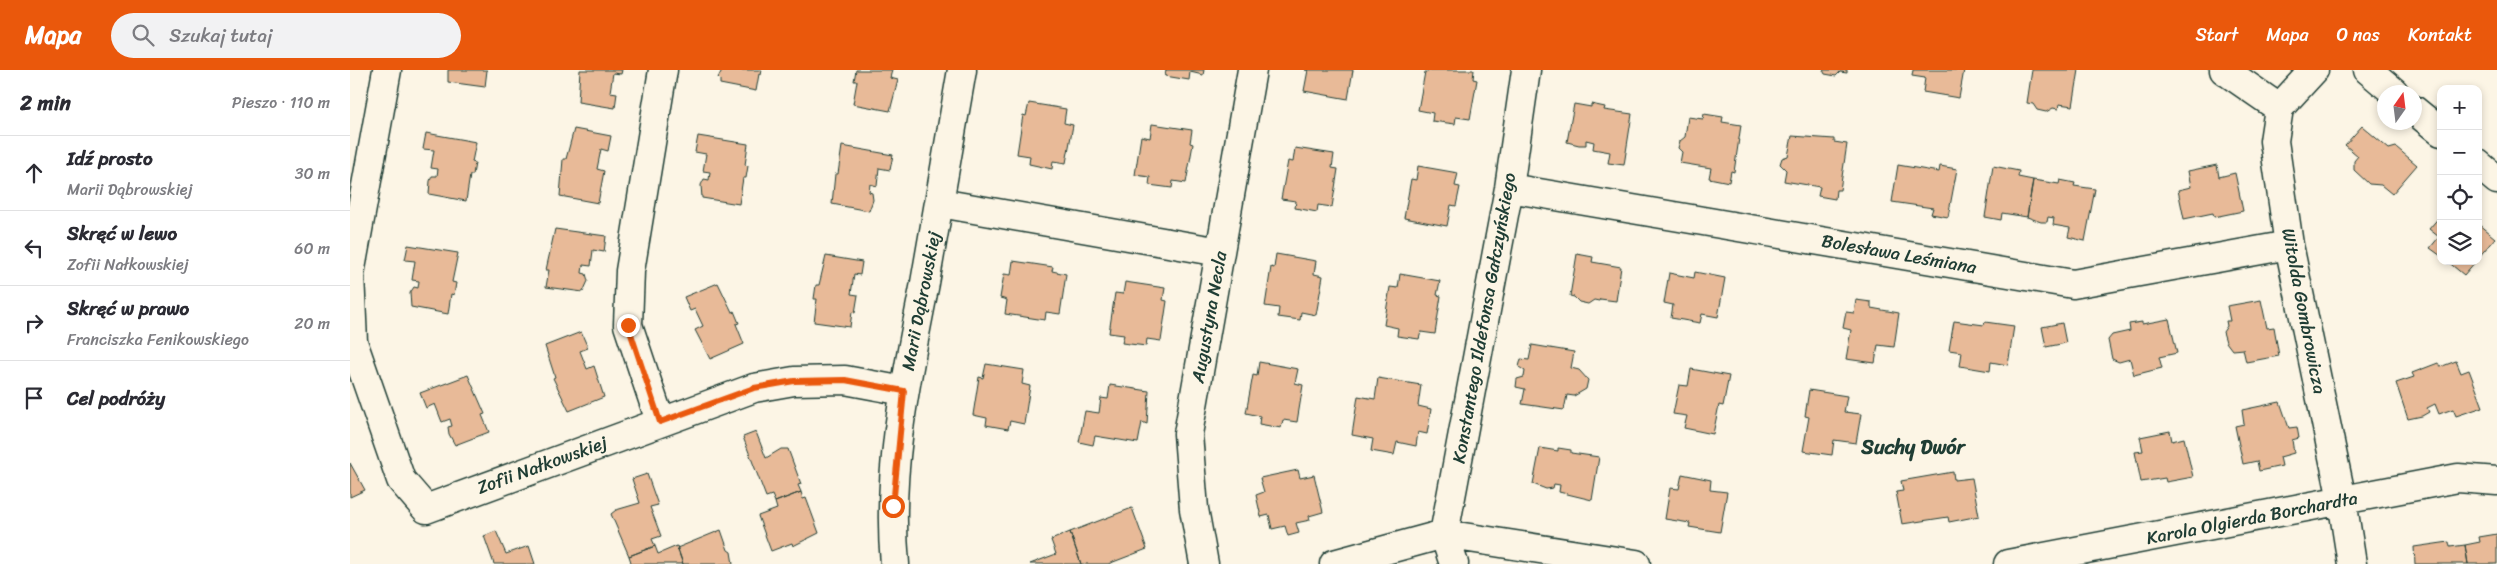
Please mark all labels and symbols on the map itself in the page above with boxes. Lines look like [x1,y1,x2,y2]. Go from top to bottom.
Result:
north arrow [2377,85,2422,130]
street label: Konstantego Ildefonsa Gałczyńskiego [1443,170,1525,466]
street label: Bolesława Leśmiana [1819,225,1980,284]
street label: Witolda Gombrowicza [2272,225,2336,397]
street label: Marii Dąbrowskiej [892,228,950,373]
street label: Augustyna Necla [1181,248,1237,386]
route end [617,314,640,337]
street label: Zofii Nałkowskiej [472,426,612,503]
district label: Suchy Dwór [1860,430,1966,465]
street label: Karola Olgierda Borchardta [2144,482,2360,554]
route start [882,495,905,518]

